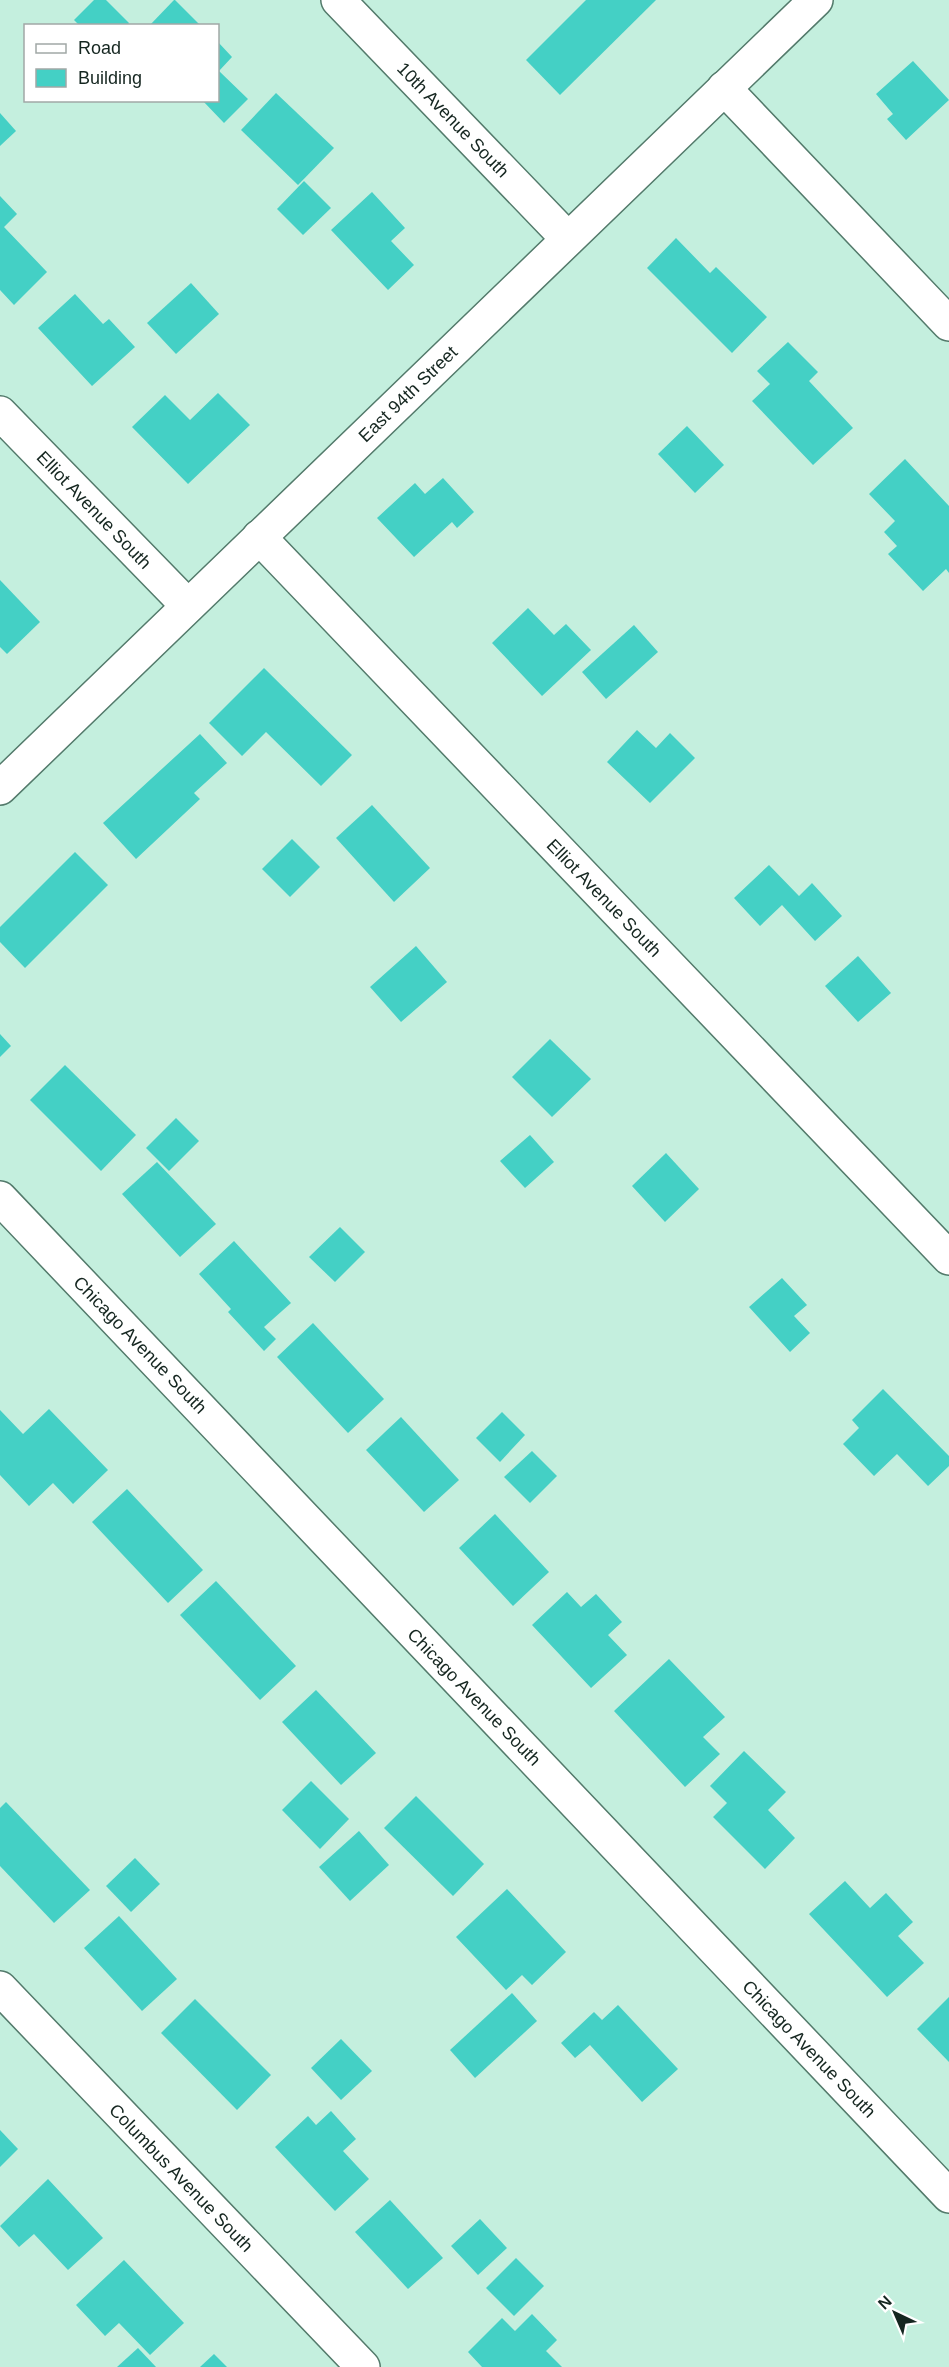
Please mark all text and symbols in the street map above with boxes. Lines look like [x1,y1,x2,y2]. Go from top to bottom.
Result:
legend [24,24,219,102]
text: Road [78,38,121,58]
street label: 10th Avenue South [393,58,513,182]
text: Building [78,68,142,88]
street label: East 94th Street [355,342,461,446]
street label: Elliot Avenue South [33,447,155,573]
street label: Elliot Avenue South [543,835,665,961]
street label: Chicago Avenue South [69,1272,211,1418]
street label: Chicago Avenue South [403,1624,545,1770]
street label: Chicago Avenue South [738,1976,880,2122]
street label: Columbus Avenue South [105,2100,257,2256]
north arrow [865,2283,925,2343]
text: N [875,2292,895,2313]

